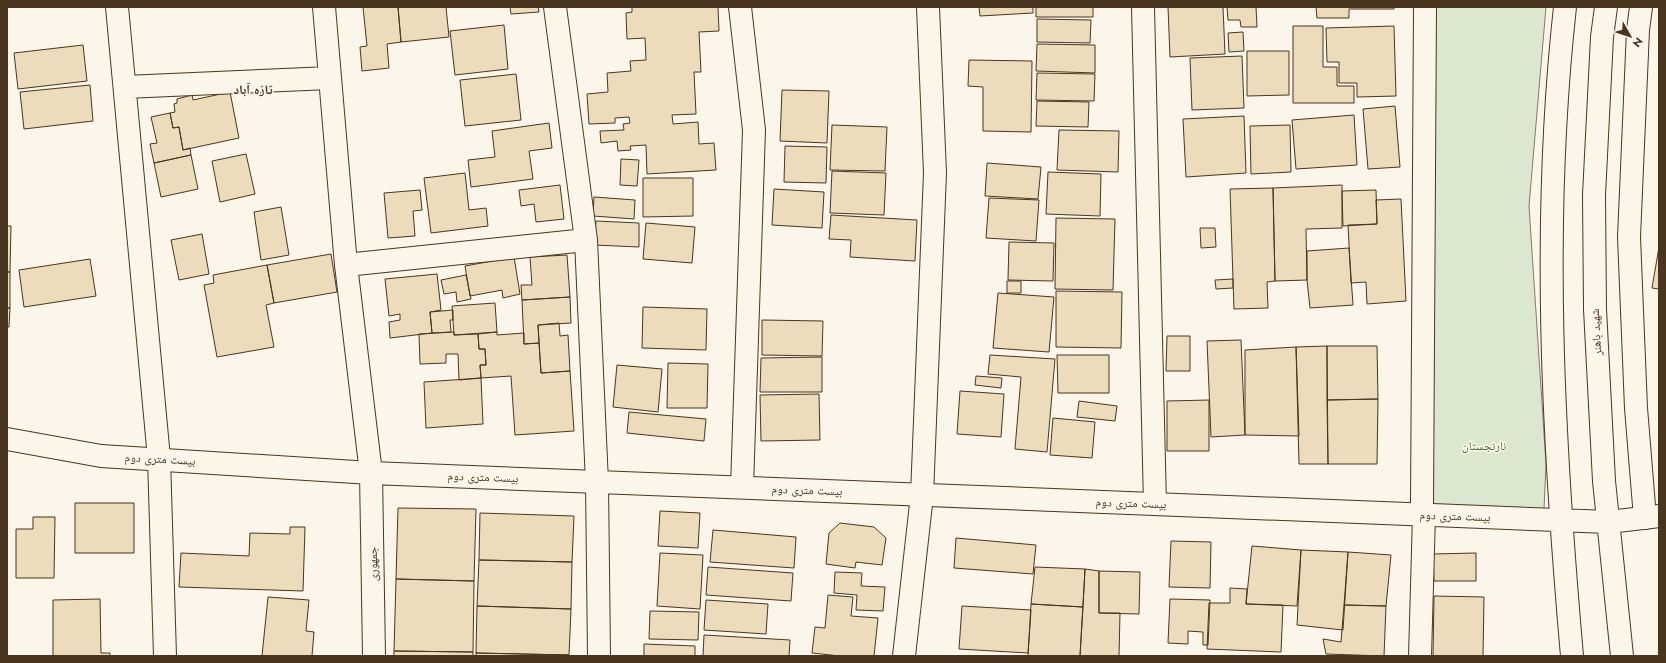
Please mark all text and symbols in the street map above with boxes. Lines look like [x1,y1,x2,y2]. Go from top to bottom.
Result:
north arrow [1610,16,1650,56]
text: N [1629,34,1647,51]
district label: تازه آباد [233,80,273,99]
street label: شهید باهنر [1586,308,1606,357]
park label: نارنجستان [1462,437,1506,455]
street label: بیست متری دوم [124,448,196,470]
street label: بیست متری دوم [447,467,519,487]
street label: بیست متری دوم [771,480,843,500]
street label: بیست متری دوم [1095,493,1167,513]
street label: بیست متری دوم [1419,506,1491,526]
street label: جمهوری [364,546,382,582]

